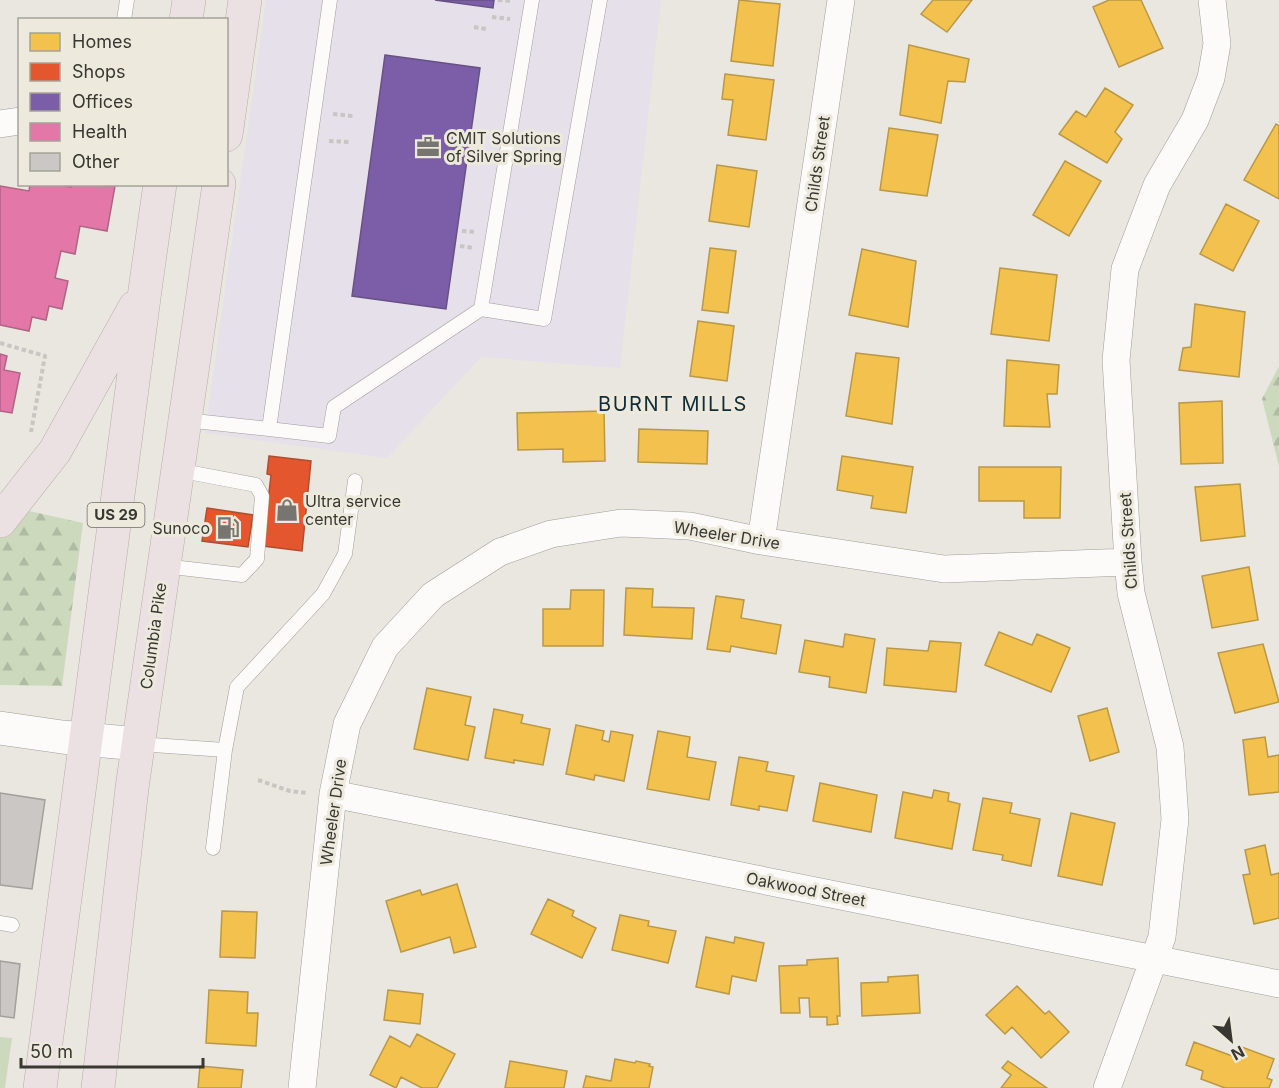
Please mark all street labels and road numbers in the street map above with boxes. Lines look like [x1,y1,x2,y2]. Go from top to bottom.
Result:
street label: Childs Street [800,115,834,213]
street label: Childs Street [1115,492,1141,590]
road number: US 29 [88,503,144,527]
street label: Wheeler Drive [672,517,782,553]
street label: Columbia Pike [136,581,170,691]
street label: Wheeler Drive [316,757,350,867]
street label: Oakwood Street [744,868,868,910]

